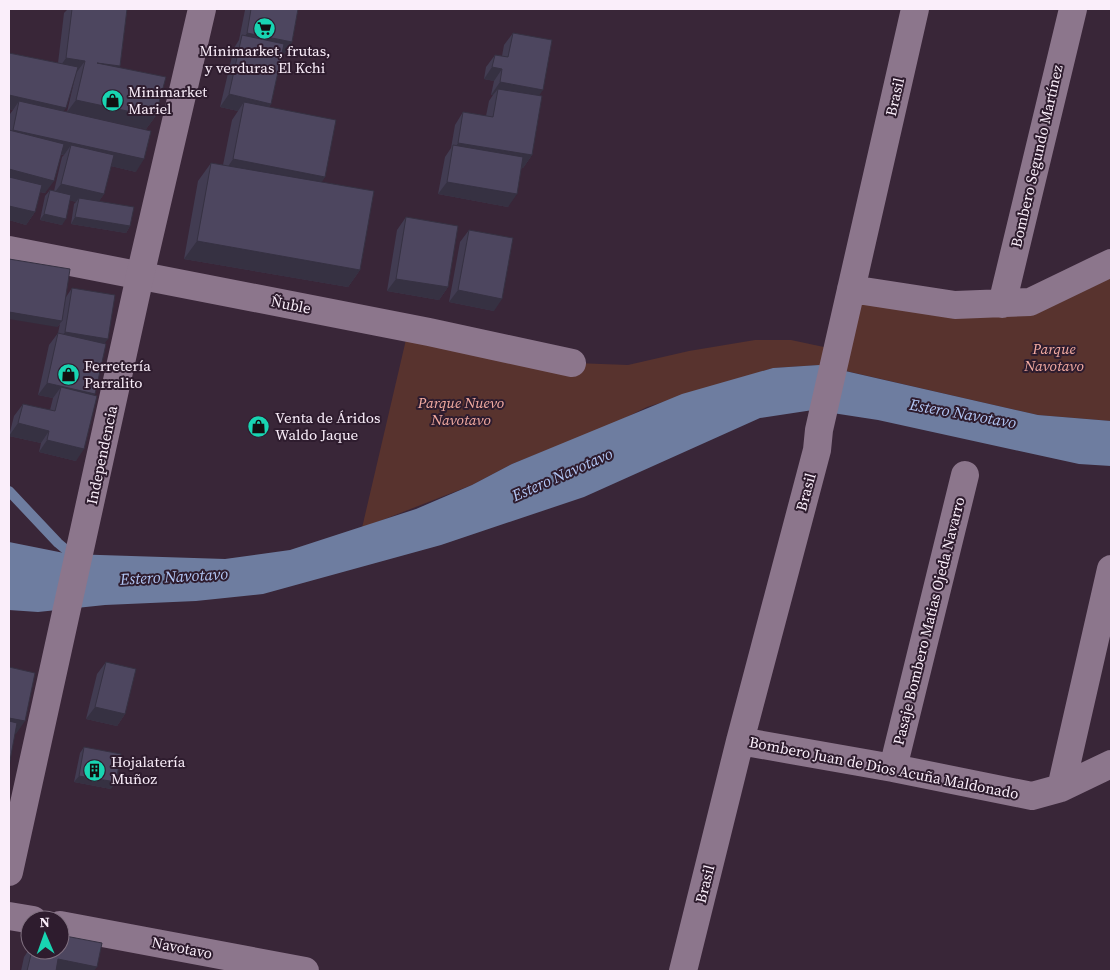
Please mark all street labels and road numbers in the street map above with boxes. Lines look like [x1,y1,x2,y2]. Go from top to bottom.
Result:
street label: Bombero Segundo Martínez [1005,62,1068,249]
street label: Brasil [880,75,909,118]
street label: Ñuble [269,290,313,319]
street label: Independencia [81,403,122,506]
street label: Brasil [790,470,821,513]
street label: Pasaje Bombero Matias Ojeda Navarro [887,495,970,747]
street label: Bombero Juan de Dios Acuña Maldonado [748,731,1021,804]
street label: Brasil [690,862,720,905]
street label: Navotavo [150,931,214,964]

